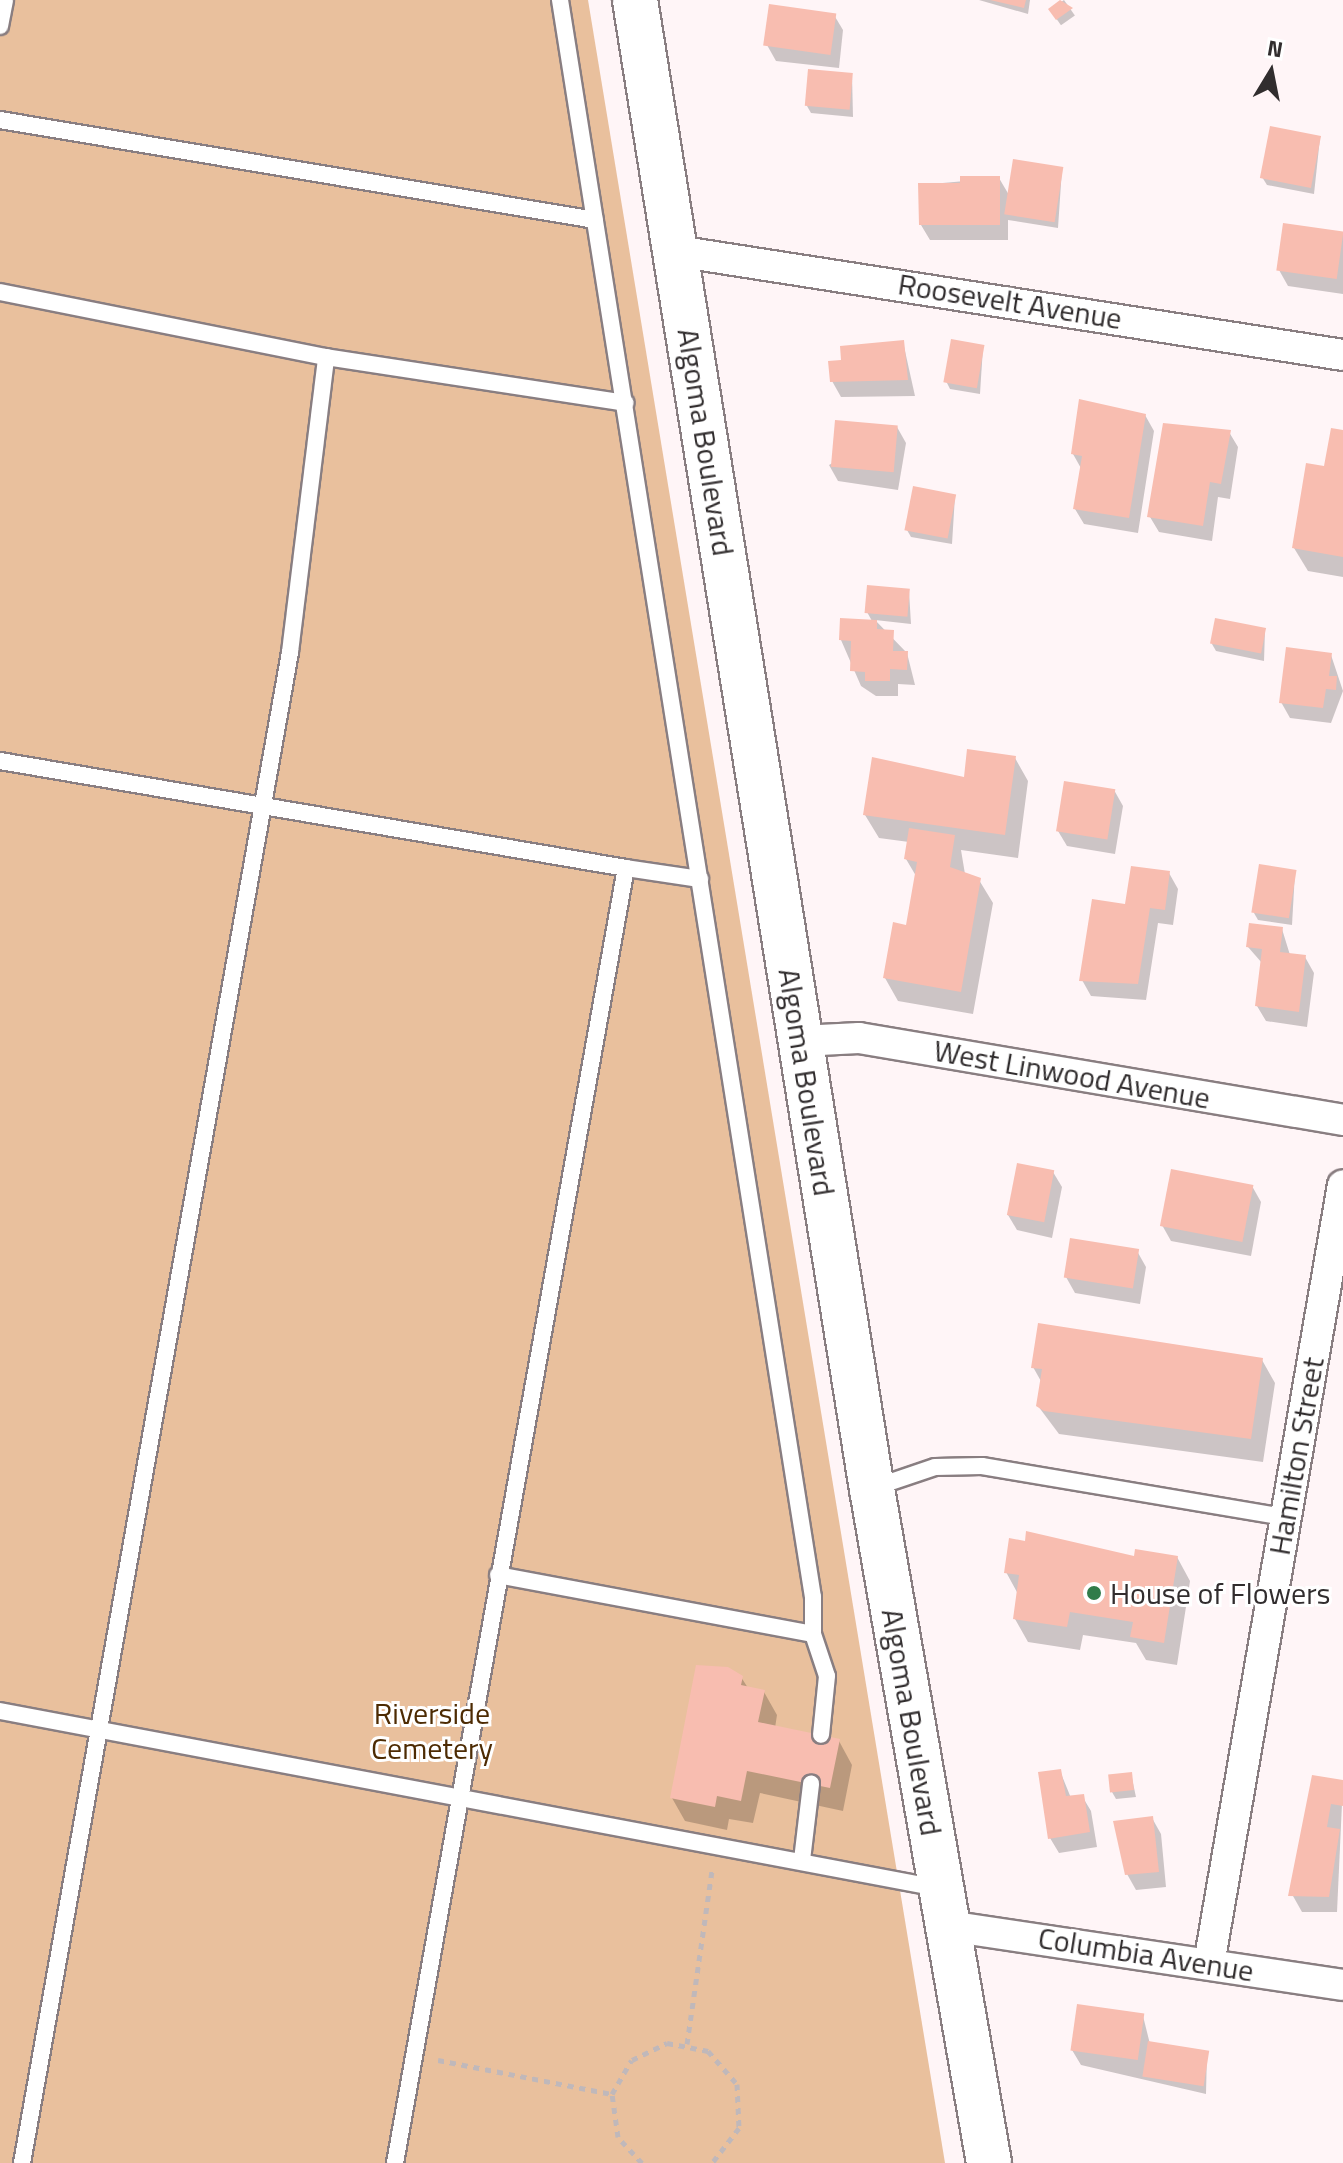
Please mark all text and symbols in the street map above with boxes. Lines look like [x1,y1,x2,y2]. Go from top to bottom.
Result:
text: N [1265,30,1286,66]
north arrow [1231,32,1311,112]
street label: Roosevelt Avenue [896,266,1124,336]
street label: Algoma Boulevard [670,326,742,558]
street label: Algoma Boulevard [771,966,843,1198]
street label: West Linwood Avenue [931,1032,1213,1116]
street label: Hamilton Street [1261,1354,1331,1558]
place label: House of Flowers [1110,1575,1331,1611]
marker: House of Flowers [1085,1584,1103,1602]
street label: Algoma Boulevard [874,1606,950,1838]
park label: Riverside Cemetery [371,1695,493,1766]
street label: Columbia Avenue [1036,1919,1256,1989]

